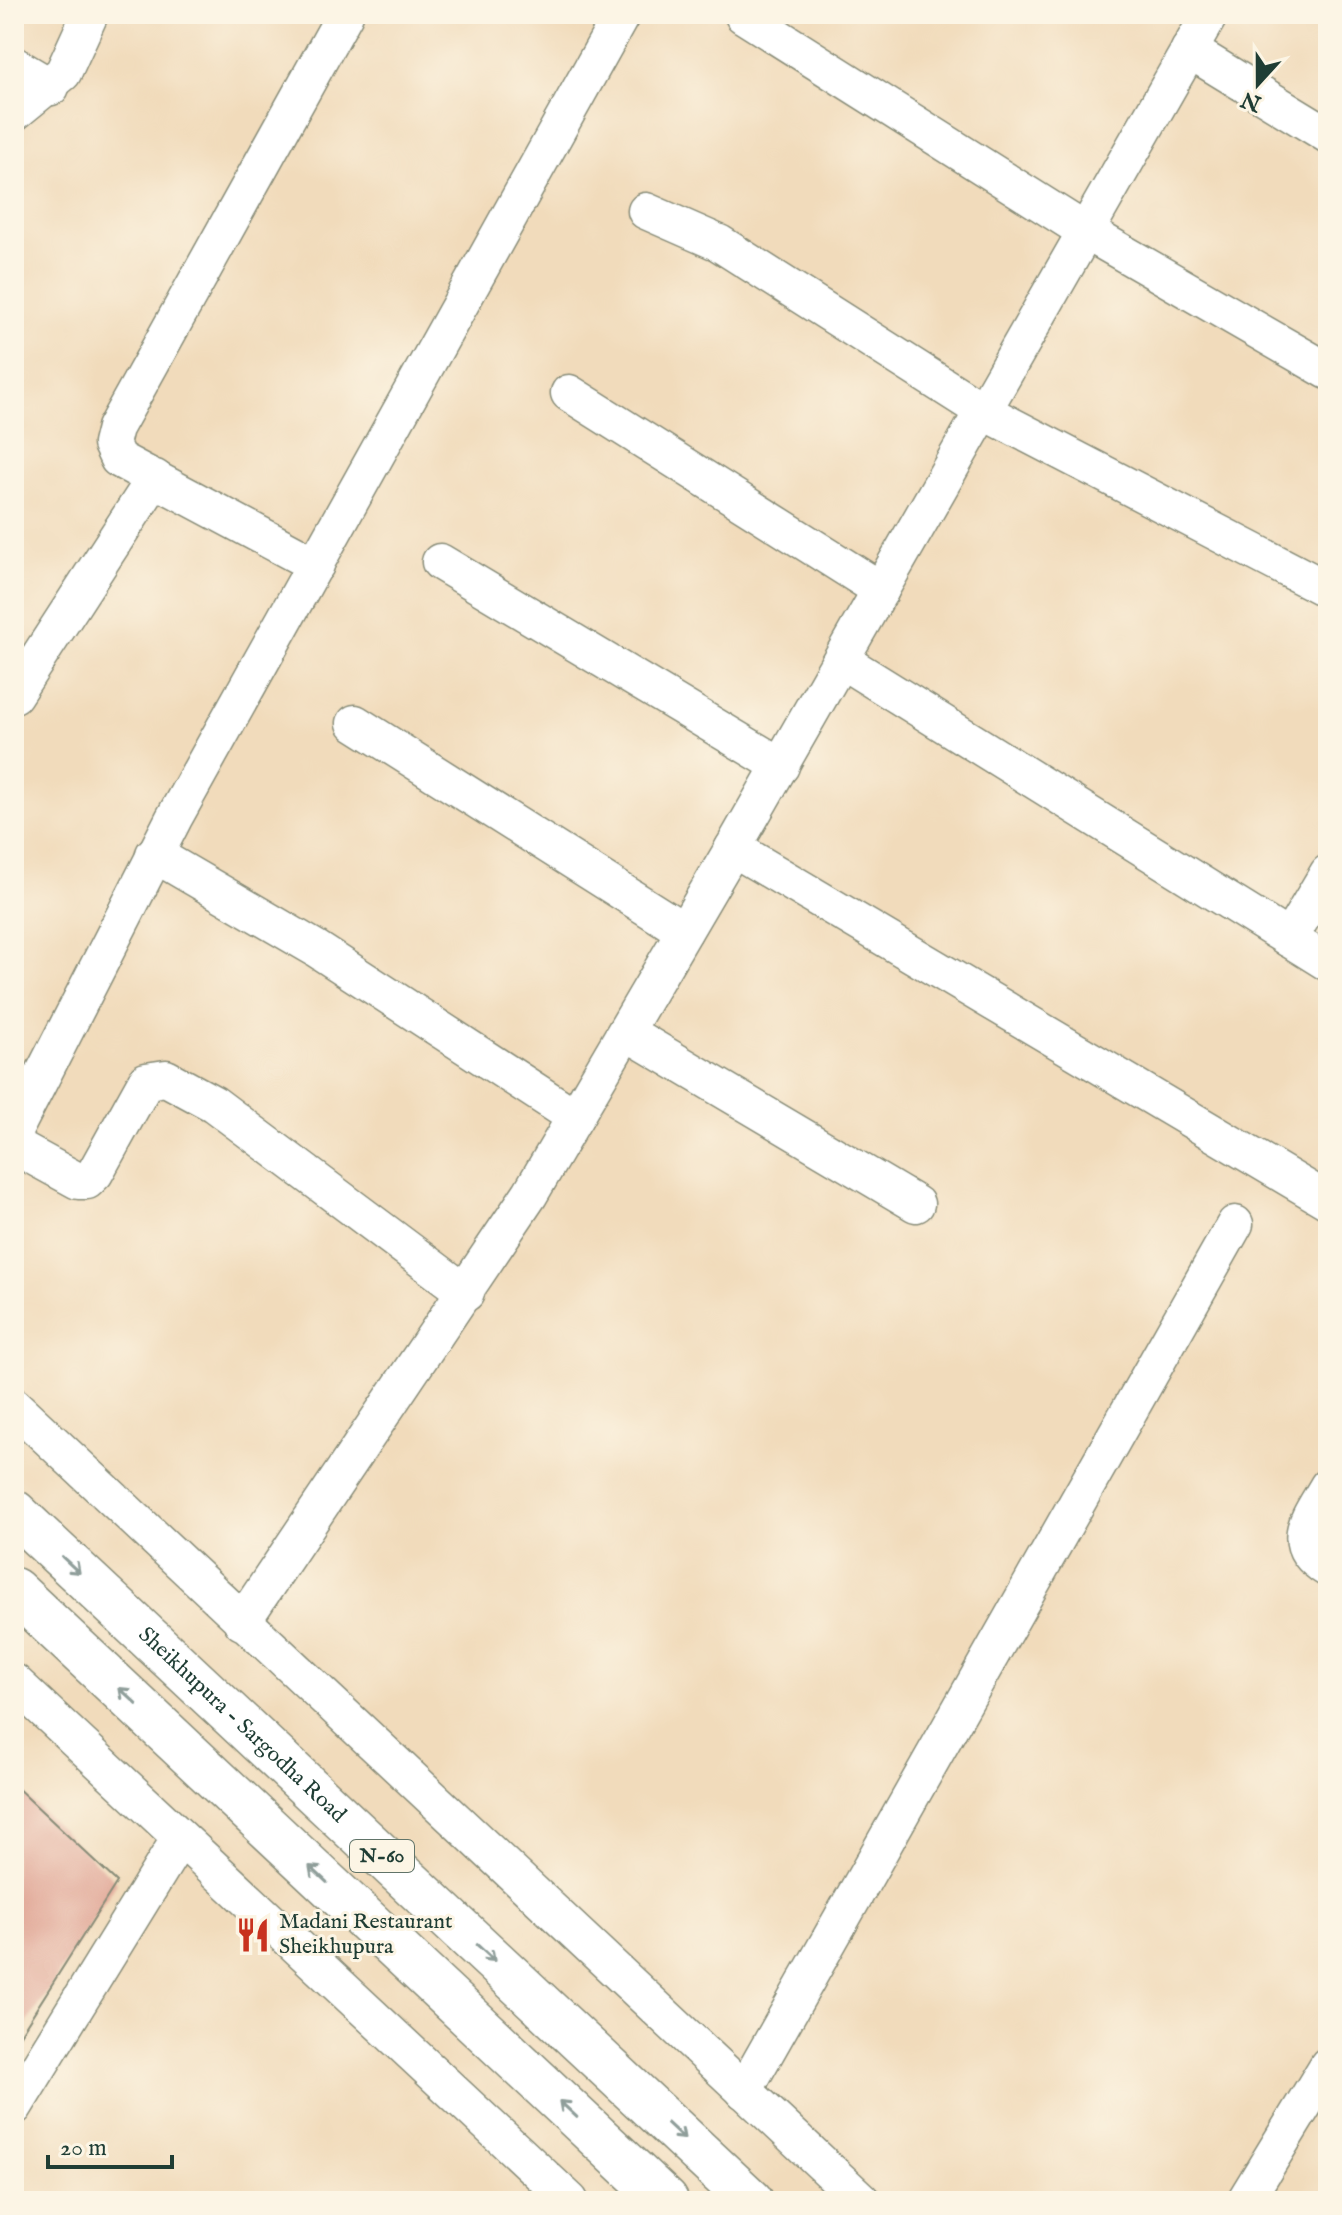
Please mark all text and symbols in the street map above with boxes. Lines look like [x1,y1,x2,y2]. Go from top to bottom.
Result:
north arrow [1218,44,1298,124]
text: N [1238,84,1266,118]
one-way arrow [61,1555,80,1574]
street label: Sheikhupura - Sargodha Road [132,1621,352,1829]
one-way arrow [118,1687,138,1706]
road number: N-60 [350,1840,414,1872]
one-way arrow [308,1866,328,1884]
place label: Madani Restaurant Sheikhupura [279,1908,453,1961]
restaurant icon: Madani Restaurant Sheikhupura [234,1916,272,1954]
one-way arrow [476,1944,496,1963]
one-way arrow [559,2101,579,2119]
scale bar [48,2119,172,2169]
one-way arrow [665,2121,685,2139]
text: 20 m [60,2133,107,2164]

